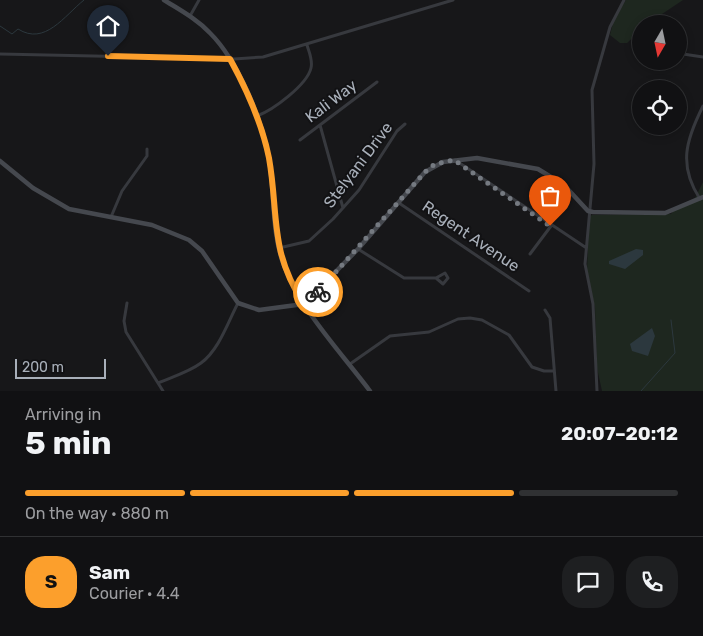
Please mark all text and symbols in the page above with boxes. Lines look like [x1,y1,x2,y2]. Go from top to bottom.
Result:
pin [87,5,129,56]
icon: home [94,12,122,40]
north arrow [632,15,688,70]
map controls [632,15,687,135]
street label: Kali Way [301,75,361,127]
button: locate [632,80,687,135]
street label: Stelyani Drive [320,118,396,212]
pin [529,175,571,226]
icon: bag [536,182,564,210]
street label: Regent Avenue [419,196,523,276]
courier [293,267,343,317]
icon: bike [304,278,332,306]
scale bar [15,356,106,379]
text: 200 m [22,359,64,376]
text: Arriving in [25,405,101,424]
text: 20:07–20:12 [561,422,678,445]
text: 5 min [25,424,112,462]
text: On the way · 880 m [25,504,169,523]
button: chat [562,556,614,608]
button: phone [626,556,678,608]
text: Sam [89,561,130,584]
text: S [45,570,57,593]
text: Courier · 4.4 [89,584,180,603]

